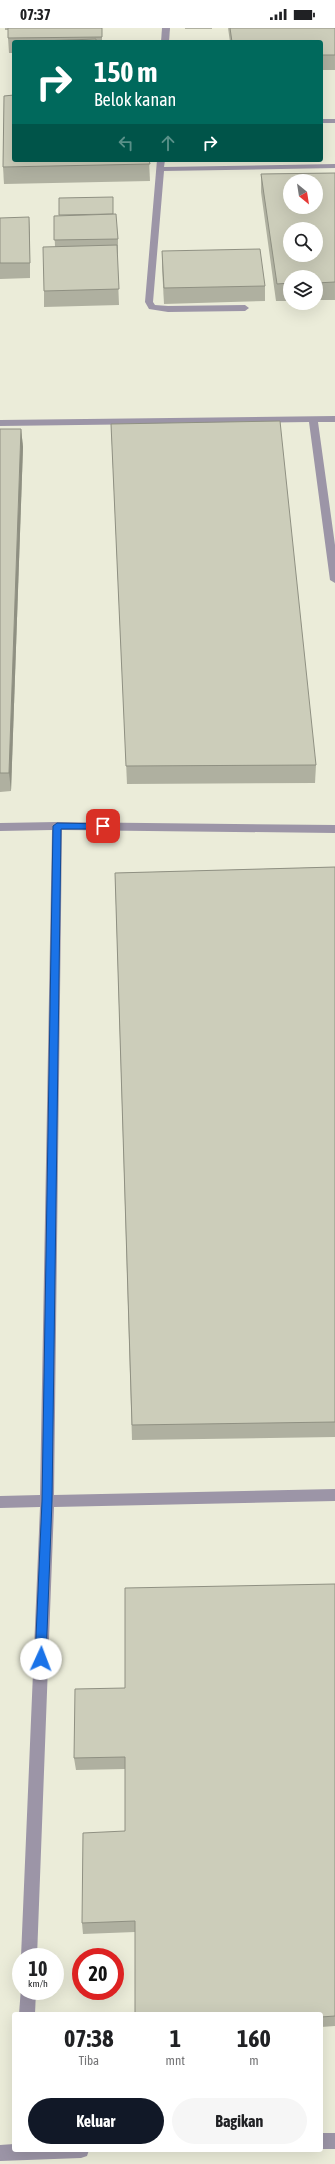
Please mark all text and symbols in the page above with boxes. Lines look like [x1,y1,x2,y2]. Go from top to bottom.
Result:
text: 07:37 [20,6,51,23]
icon: right [28,56,80,108]
text: 150 m [94,56,157,88]
text: Belok kanan [94,89,176,110]
icon: left [115,132,137,154]
icon: ahead [157,132,179,154]
icon: right [199,132,221,154]
north arrow [283,174,323,214]
map controls [283,174,323,310]
button: search [283,222,323,262]
button: layers [283,270,323,310]
pin [86,809,120,843]
icon: arrive [92,815,114,837]
position arrow [20,1638,62,1680]
speed limit sign: 20 [72,1948,124,2000]
text: 10 [29,1957,47,1980]
text: km/h [28,1978,48,1989]
text: 07:38 [64,2025,113,2052]
text: 1 [170,2025,181,2052]
text: 160 [237,2025,271,2052]
text: Tiba [78,2053,99,2068]
text: mnt [166,2053,185,2068]
text: m [249,2053,259,2068]
button: Keluar [28,2098,164,2144]
button: Bagikan [172,2098,307,2144]

